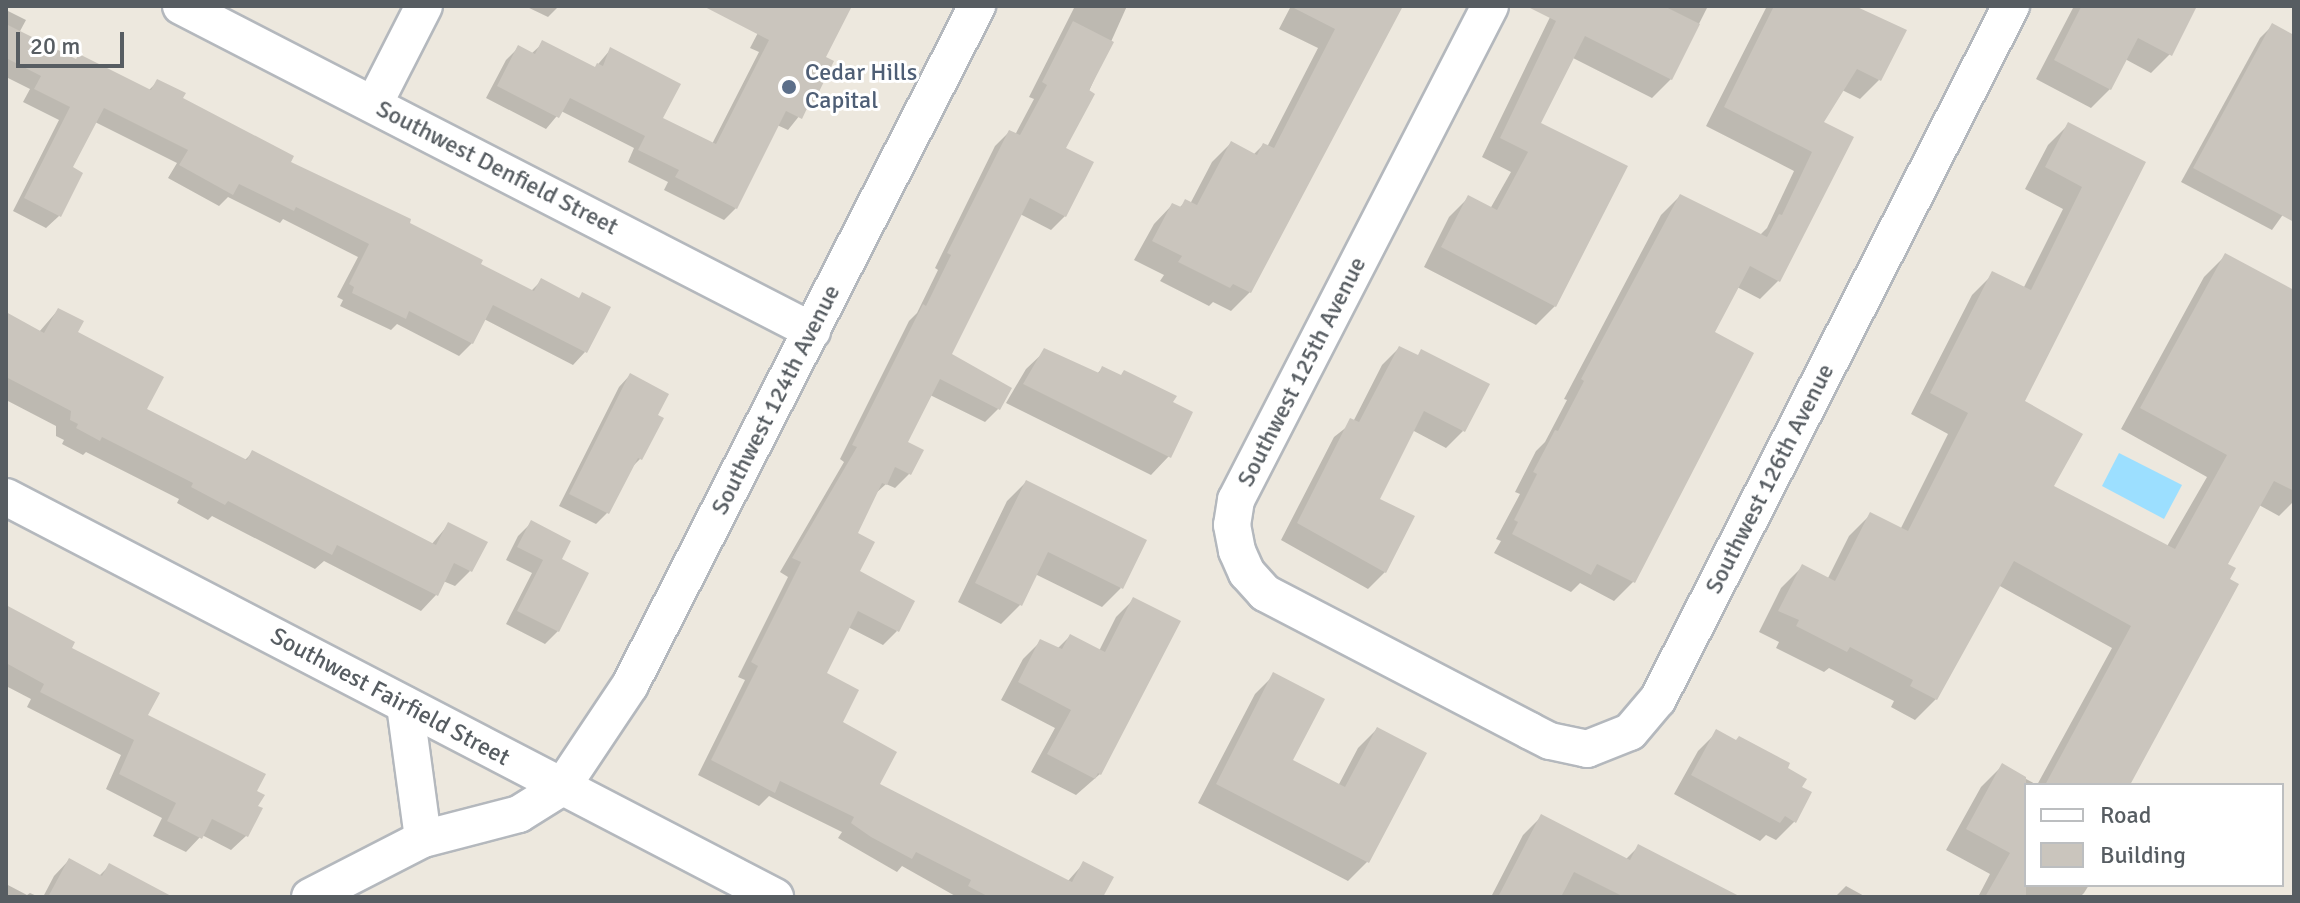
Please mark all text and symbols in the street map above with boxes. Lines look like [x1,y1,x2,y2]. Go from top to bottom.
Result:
scale bar [20,16,128,66]
text: 20 m [30,31,80,61]
place label: Cedar Hills Capital [805,59,917,115]
marker: Cedar Hills Capital [780,78,798,96]
street label: Southwest Denfield Street [371,94,623,242]
street label: Southwest 125th Avenue [1232,252,1372,492]
street label: Southwest 124th Avenue [706,280,846,520]
street label: Southwest 126th Avenue [1700,359,1840,599]
street label: Southwest Fairfield Street [266,622,514,772]
legend [2024,783,2284,887]
text: Road [2100,800,2151,830]
text: Building [2100,840,2186,870]

